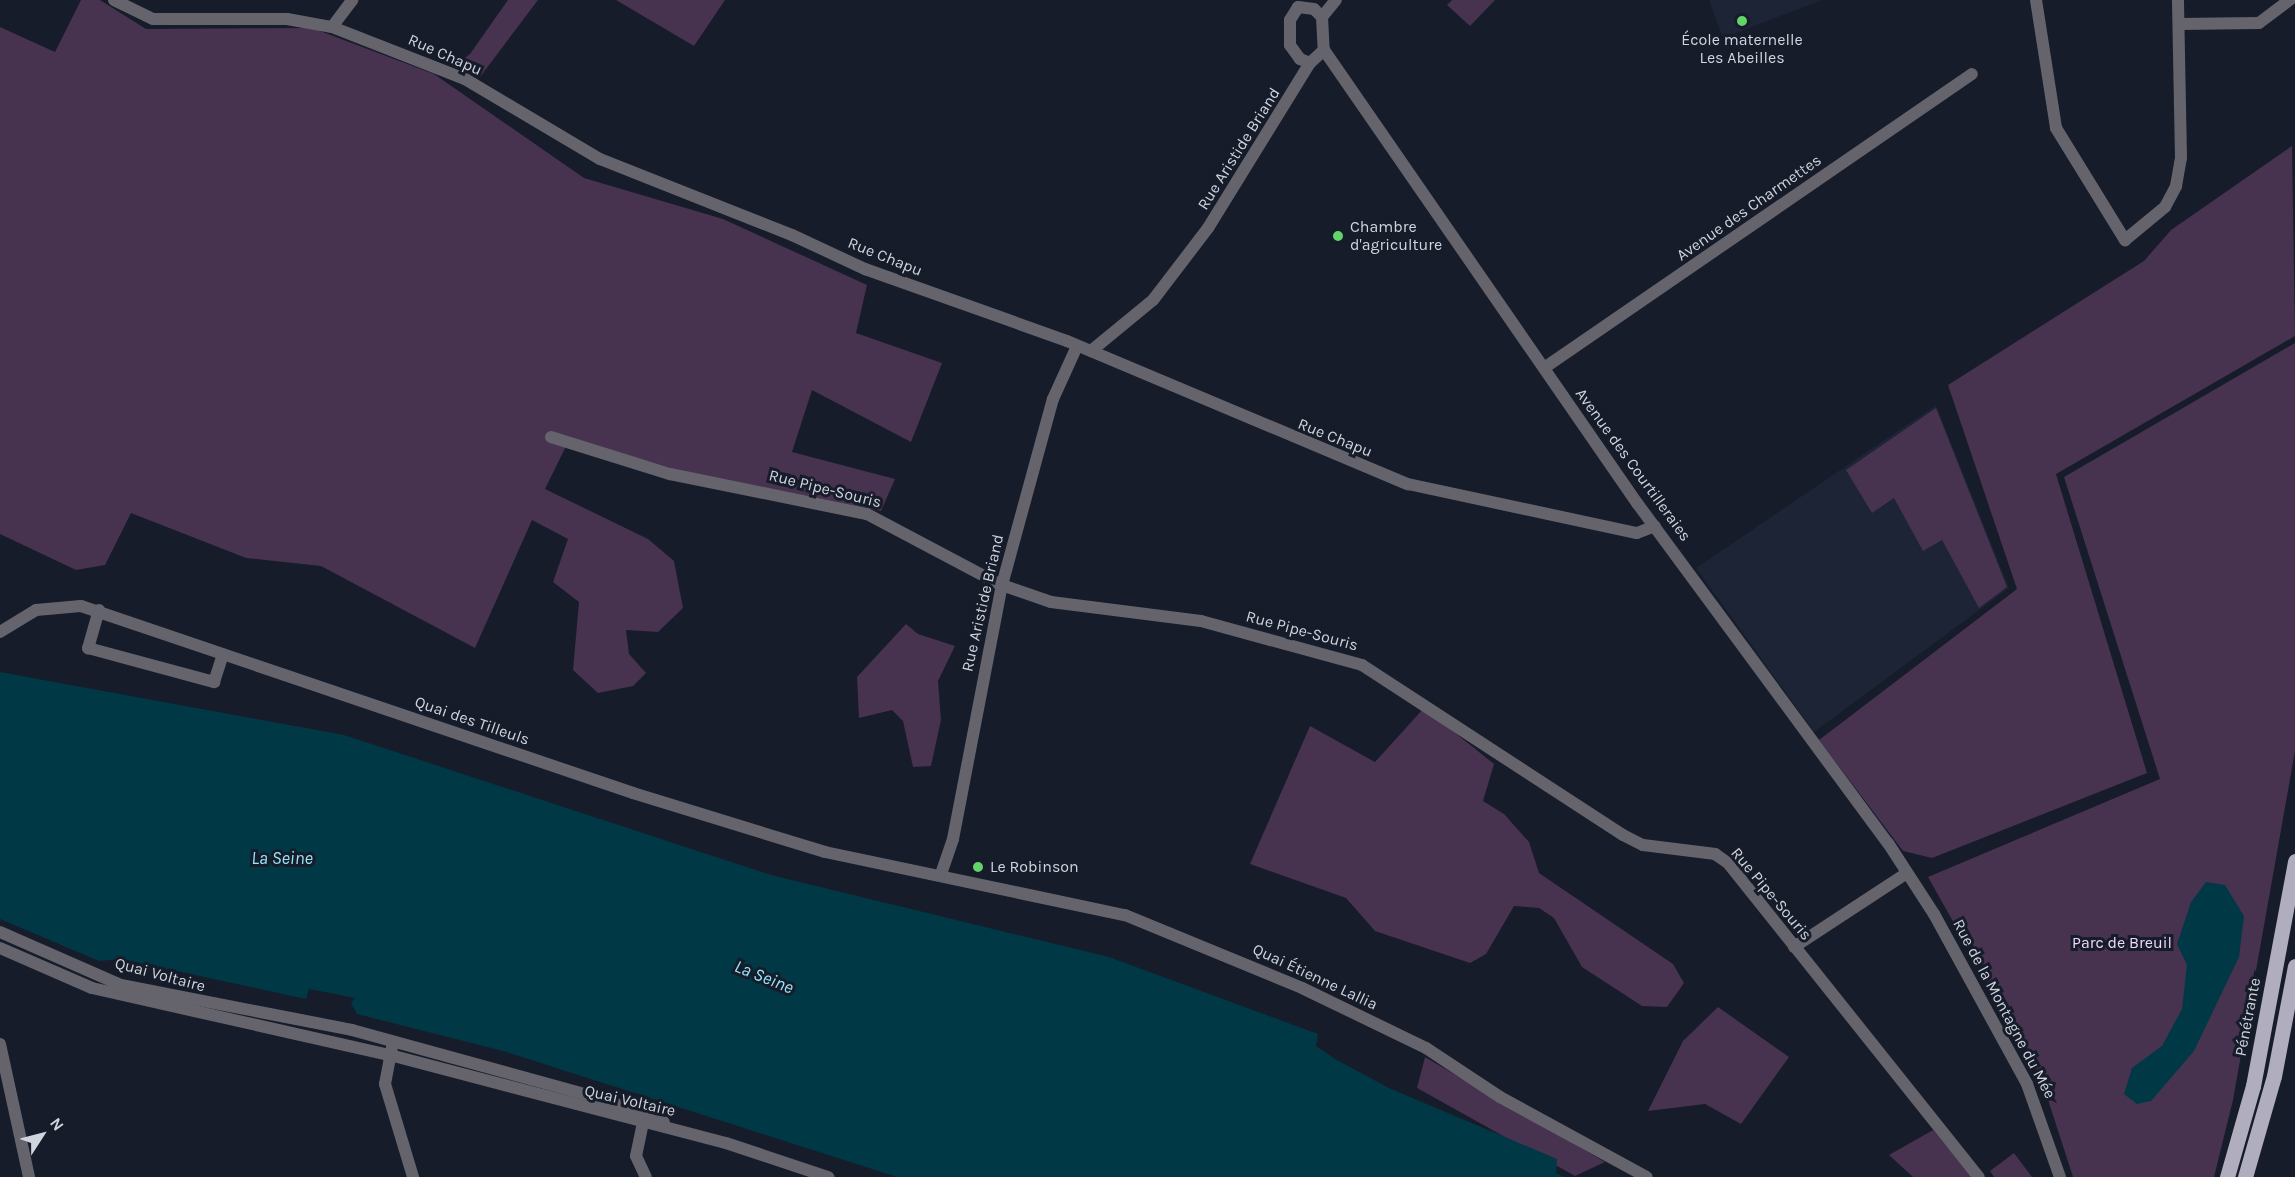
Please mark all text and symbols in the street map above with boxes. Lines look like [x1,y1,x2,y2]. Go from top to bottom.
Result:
marker: École maternelle Les Abeilles [1735,14,1749,28]
street label: Rue Chapu [405,30,485,80]
place label: École maternelle Les Abeilles [1681,30,1803,68]
street label: Rue Aristide Briand [1194,84,1284,214]
street label: Avenue des Charmettes [1673,151,1825,265]
place label: Chambre d'agriculture [1350,217,1442,255]
marker: Chambre d'agriculture [1331,229,1345,243]
street label: Rue Chapu [845,233,925,281]
street label: Avenue des Courtilleraies [1571,385,1695,545]
street label: Rue Chapu [1295,414,1375,462]
street label: Rue Pipe-Souris [767,466,883,512]
street label: Rue Aristide Briand [958,532,1008,674]
street label: Rue Pipe-Souris [1244,607,1360,655]
street label: Quai des Tilleuls [412,692,532,750]
street label: Rue Pipe-Souris [1727,844,1815,944]
water label: La Seine [251,847,313,869]
place label: Le Robinson [990,857,1079,877]
marker: Le Robinson [971,860,985,874]
street label: Rue de la Montagne du Mée [1948,916,2060,1102]
park label: Parc de Breuil [2072,933,2172,953]
street label: Quai Étienne Lallia [1249,940,1381,1014]
street label: Quai Voltaire [113,954,207,996]
water label: La Seine [731,955,797,999]
street label: Pénétrante [2231,976,2265,1058]
street label: Quai Voltaire [583,1081,677,1121]
north arrow [12,1105,72,1165]
text: N [46,1114,68,1134]

